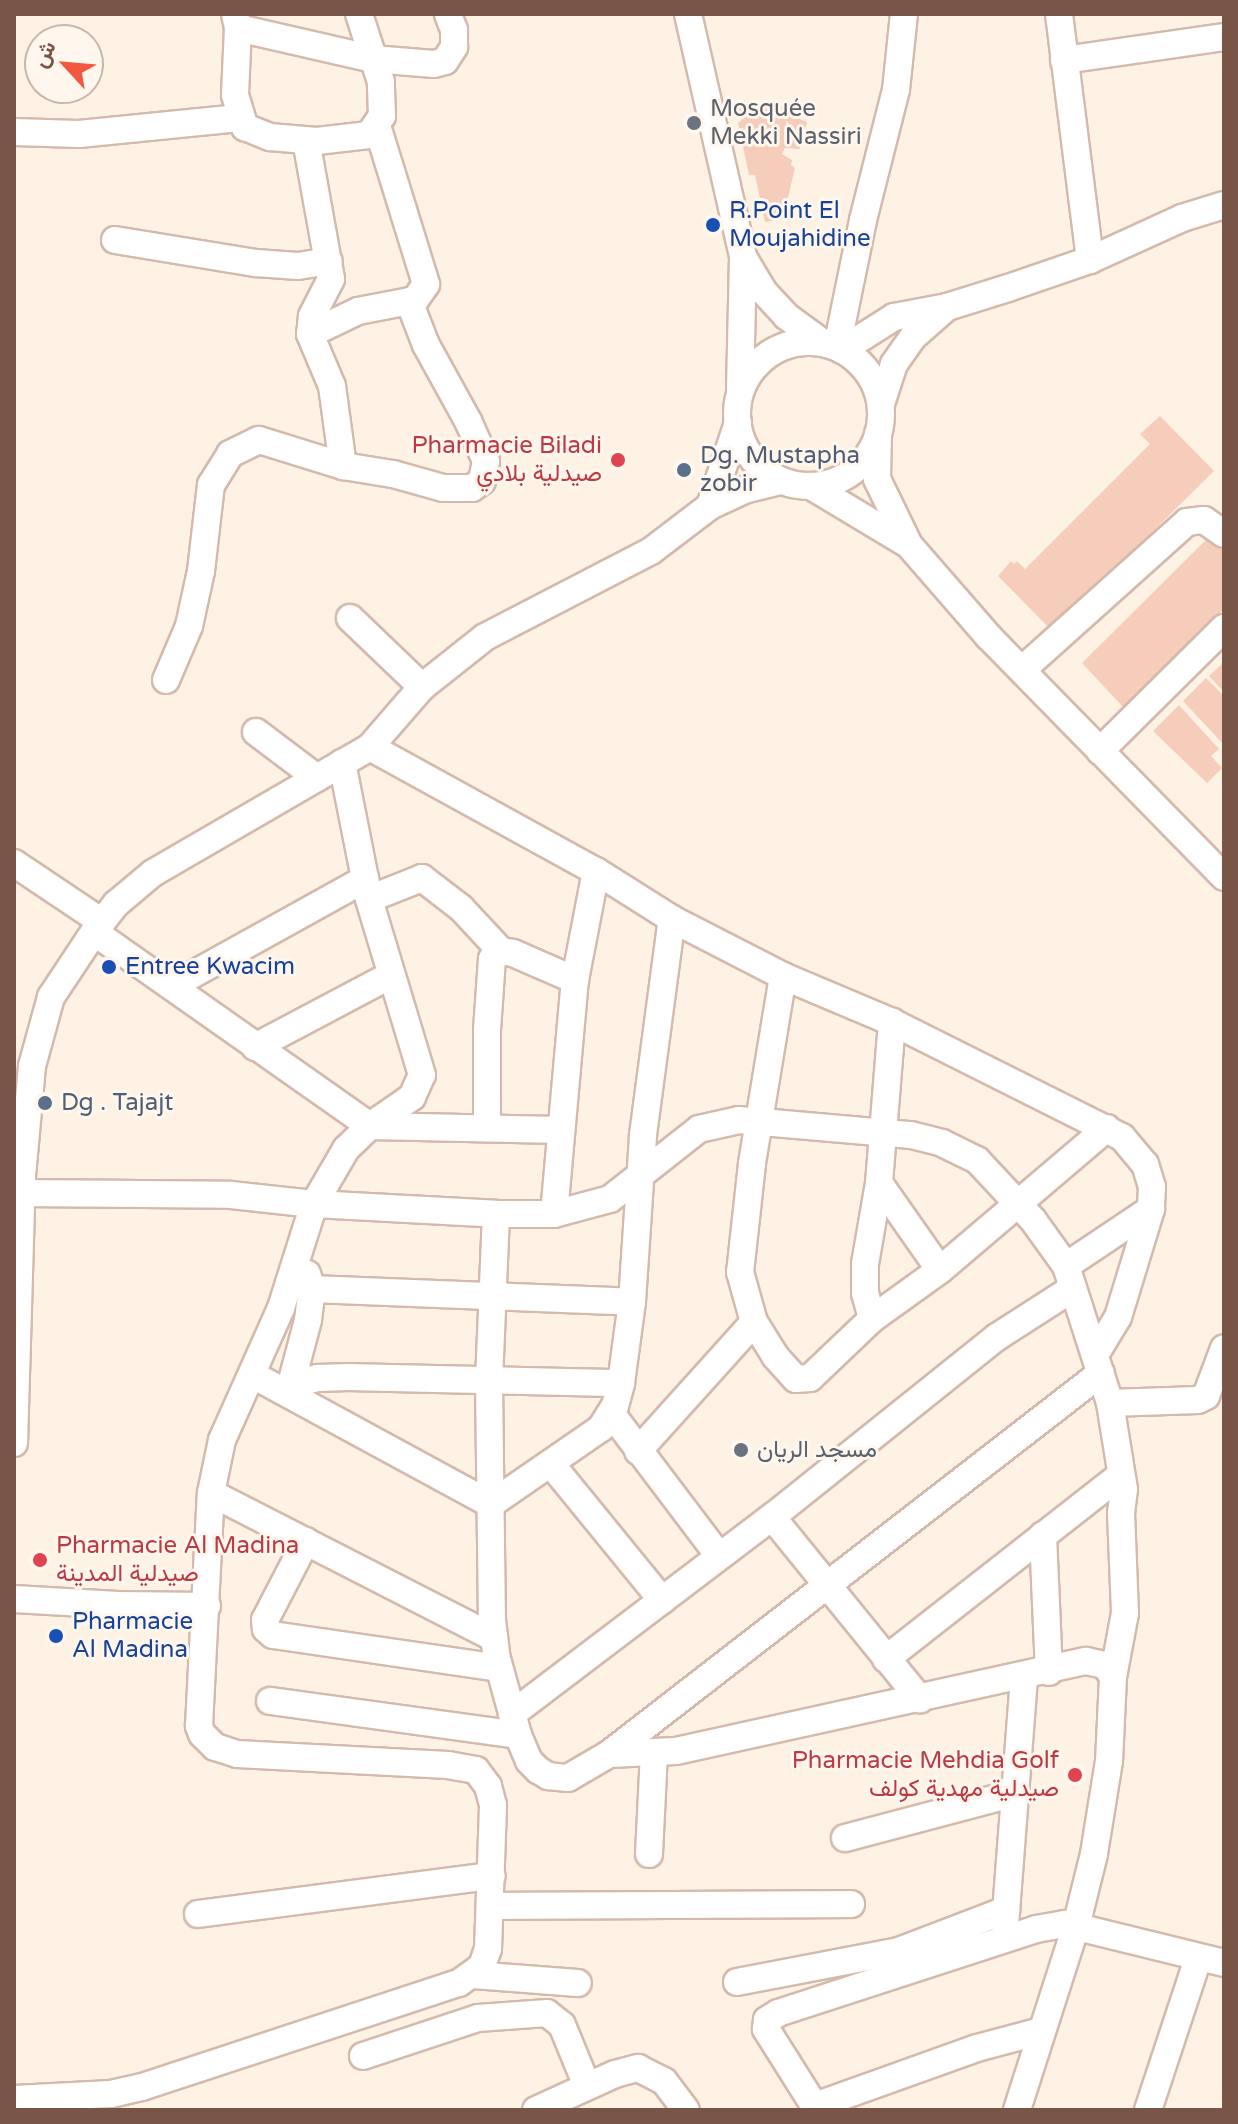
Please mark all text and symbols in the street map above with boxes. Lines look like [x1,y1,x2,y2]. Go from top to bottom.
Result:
north arrow [24,24,104,104]
text: ش [27,37,62,72]
place label: Mosquée Mekki Nassiri [710,95,862,151]
marker: Mosquée Mekki Nassiri [685,114,703,132]
place label: R.Point El Moujahidine [729,197,871,253]
marker: R.Point El Moujahidine [704,216,722,234]
place label: Pharmacie Biladi صيدلية بلادي [412,432,602,488]
place label: Dg. Mustapha zobir [700,442,860,498]
marker: Pharmacie Biladi صيدلية بلادي [609,451,627,469]
marker: Dg. Mustapha zobir [675,461,693,479]
place label: Entree Kwacim [125,953,295,981]
marker: Entree Kwacim [100,958,118,976]
place label: Dg . Tajajt [61,1089,173,1117]
marker: Dg . Tajajt [36,1094,54,1112]
place label: مسجد الريان [757,1436,877,1464]
marker: مسجد الريان [732,1441,750,1459]
place label: Pharmacie Al Madina صيدلية المدينة [56,1532,299,1588]
marker: Pharmacie Al Madina صيدلية المدينة [31,1551,49,1569]
place label: Pharmacie Al Madina [72,1608,193,1664]
marker: Pharmacie Al Madina [47,1627,65,1645]
place label: Pharmacie Mehdia Golf صيدلية مهدية كولف [792,1747,1059,1803]
marker: Pharmacie Mehdia Golf صيدلية مهدية كولف [1066,1766,1084,1784]

